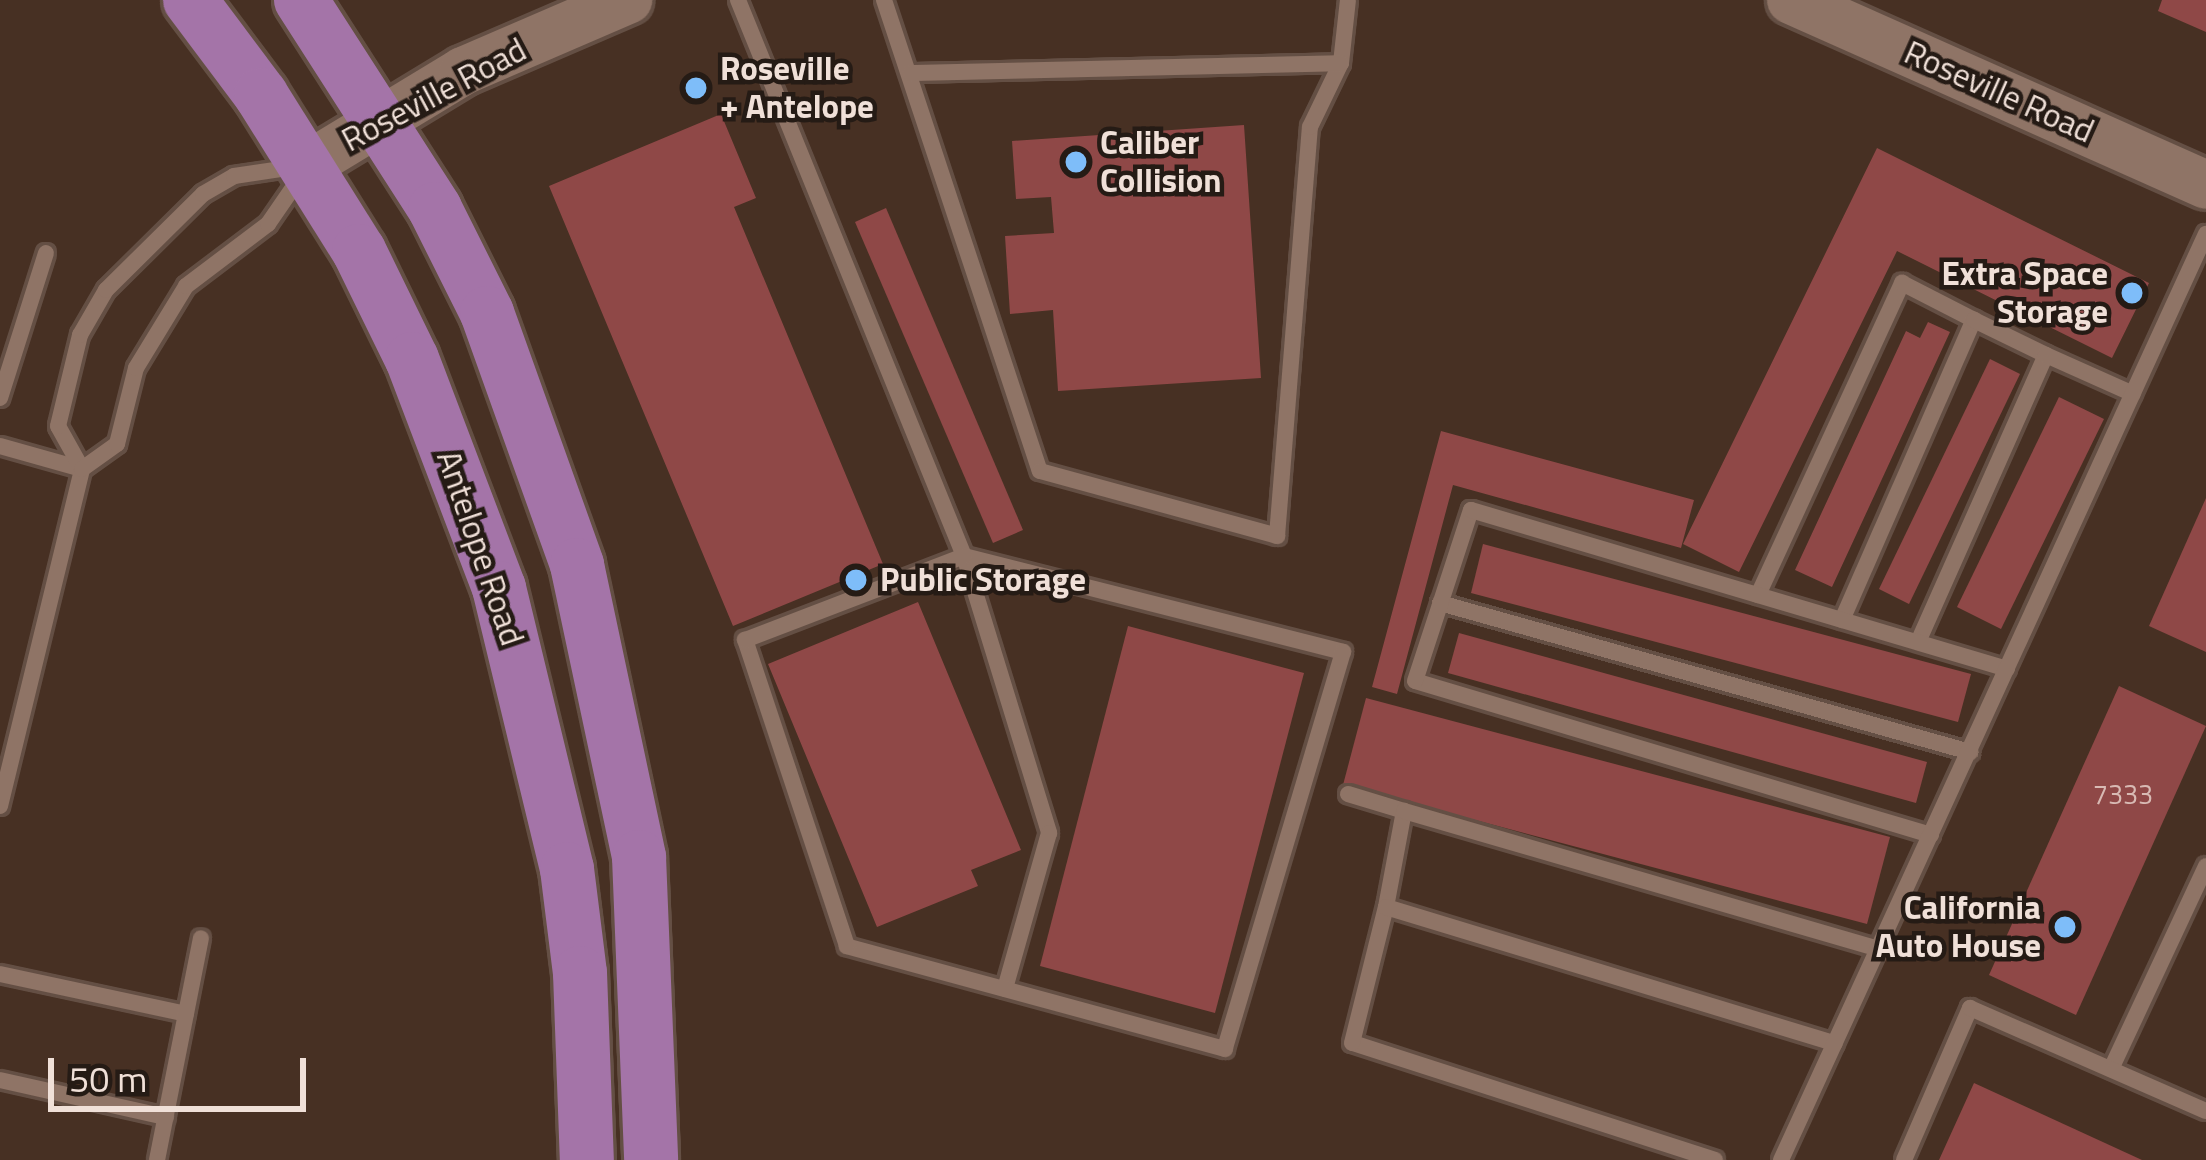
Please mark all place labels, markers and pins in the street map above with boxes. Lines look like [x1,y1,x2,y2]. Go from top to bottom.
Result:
place label: Roseville + Antelope [720,49,874,127]
marker: Roseville + Antelope [683,75,709,101]
place label: Caliber Collision [1100,123,1221,201]
marker: Caliber Collision [1063,149,1089,175]
place label: Extra Space Storage [1941,254,2108,332]
marker: Extra Space Storage [2119,280,2145,306]
place label: Public Storage [880,560,1086,600]
marker: Public Storage [843,567,869,593]
place label: California Auto House [1876,888,2041,966]
marker: California Auto House [2052,914,2078,940]

